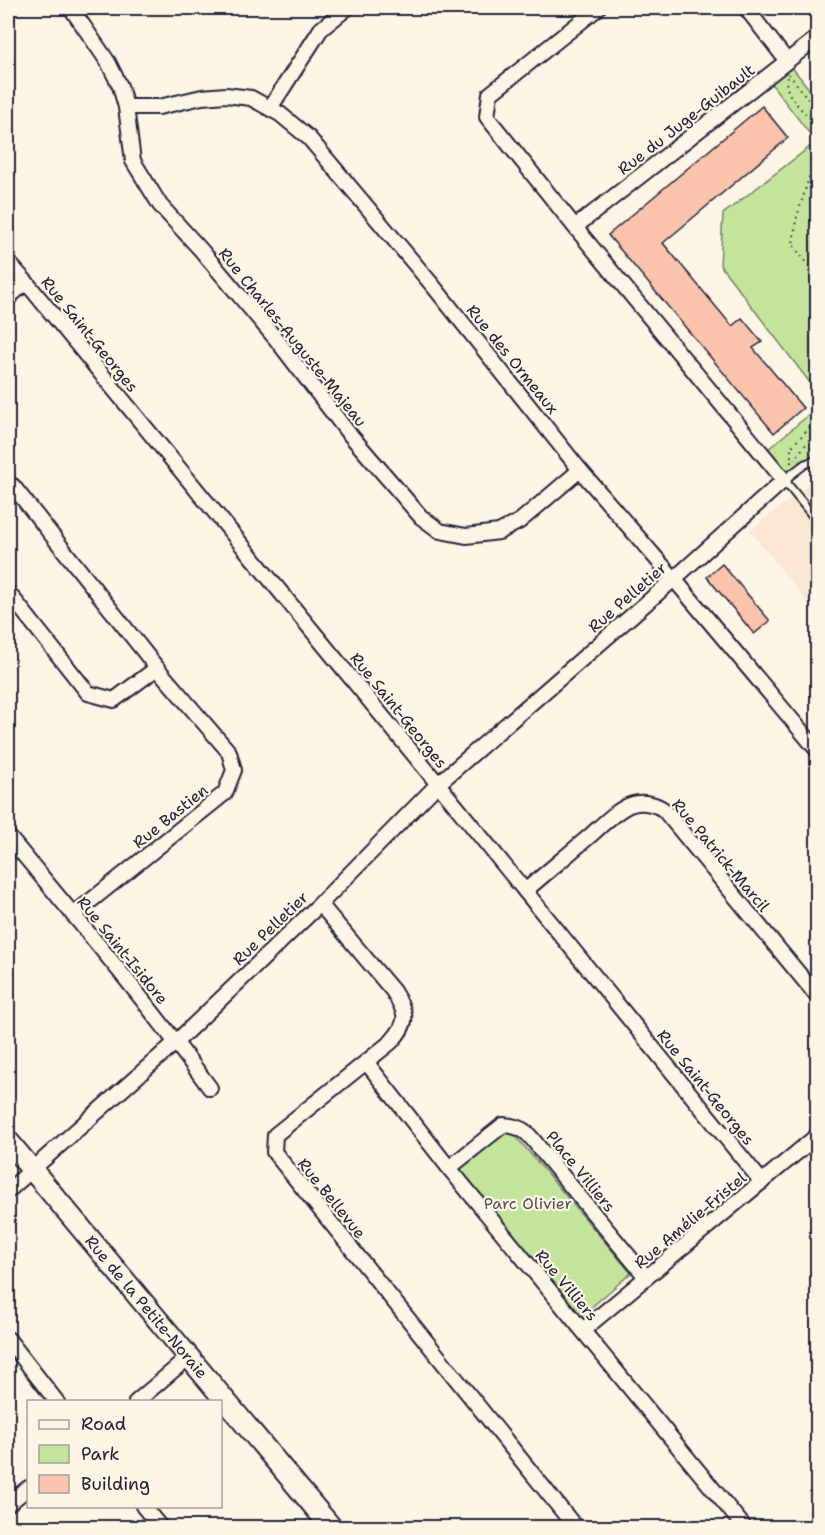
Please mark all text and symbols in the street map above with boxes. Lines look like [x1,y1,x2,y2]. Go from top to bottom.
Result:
street label: Rue du Juge-Guibault [613,59,759,180]
street label: Rue Charles-Auguste-Majeau [214,244,371,431]
street label: Rue Saint-Georges [36,272,143,397]
street label: Rue des Ormeaux [462,300,563,418]
street label: Rue Pelletier [584,558,671,637]
street label: Rue Saint-Georges [345,648,452,773]
street label: Rue Bastien [128,780,212,853]
street label: Rue Patrick-Marcil [667,794,774,916]
street label: Rue Pelletier [228,887,313,970]
street label: Rue Saint-Isidore [72,892,173,1009]
street label: Rue Saint-Georges [652,1025,759,1150]
street label: Place Villiers [541,1126,620,1216]
street label: Rue Bellevue [293,1154,370,1243]
street label: Rue Amélie-Fristel [630,1167,751,1273]
park label: Parc Olivier [484,1193,572,1214]
street label: Rue de la Petite-Noraie [80,1231,212,1383]
street label: Rue Villiers [531,1245,603,1325]
legend [27,1400,222,1508]
text: Road [81,1412,126,1436]
text: Park [81,1442,120,1466]
text: Building [81,1472,150,1496]

